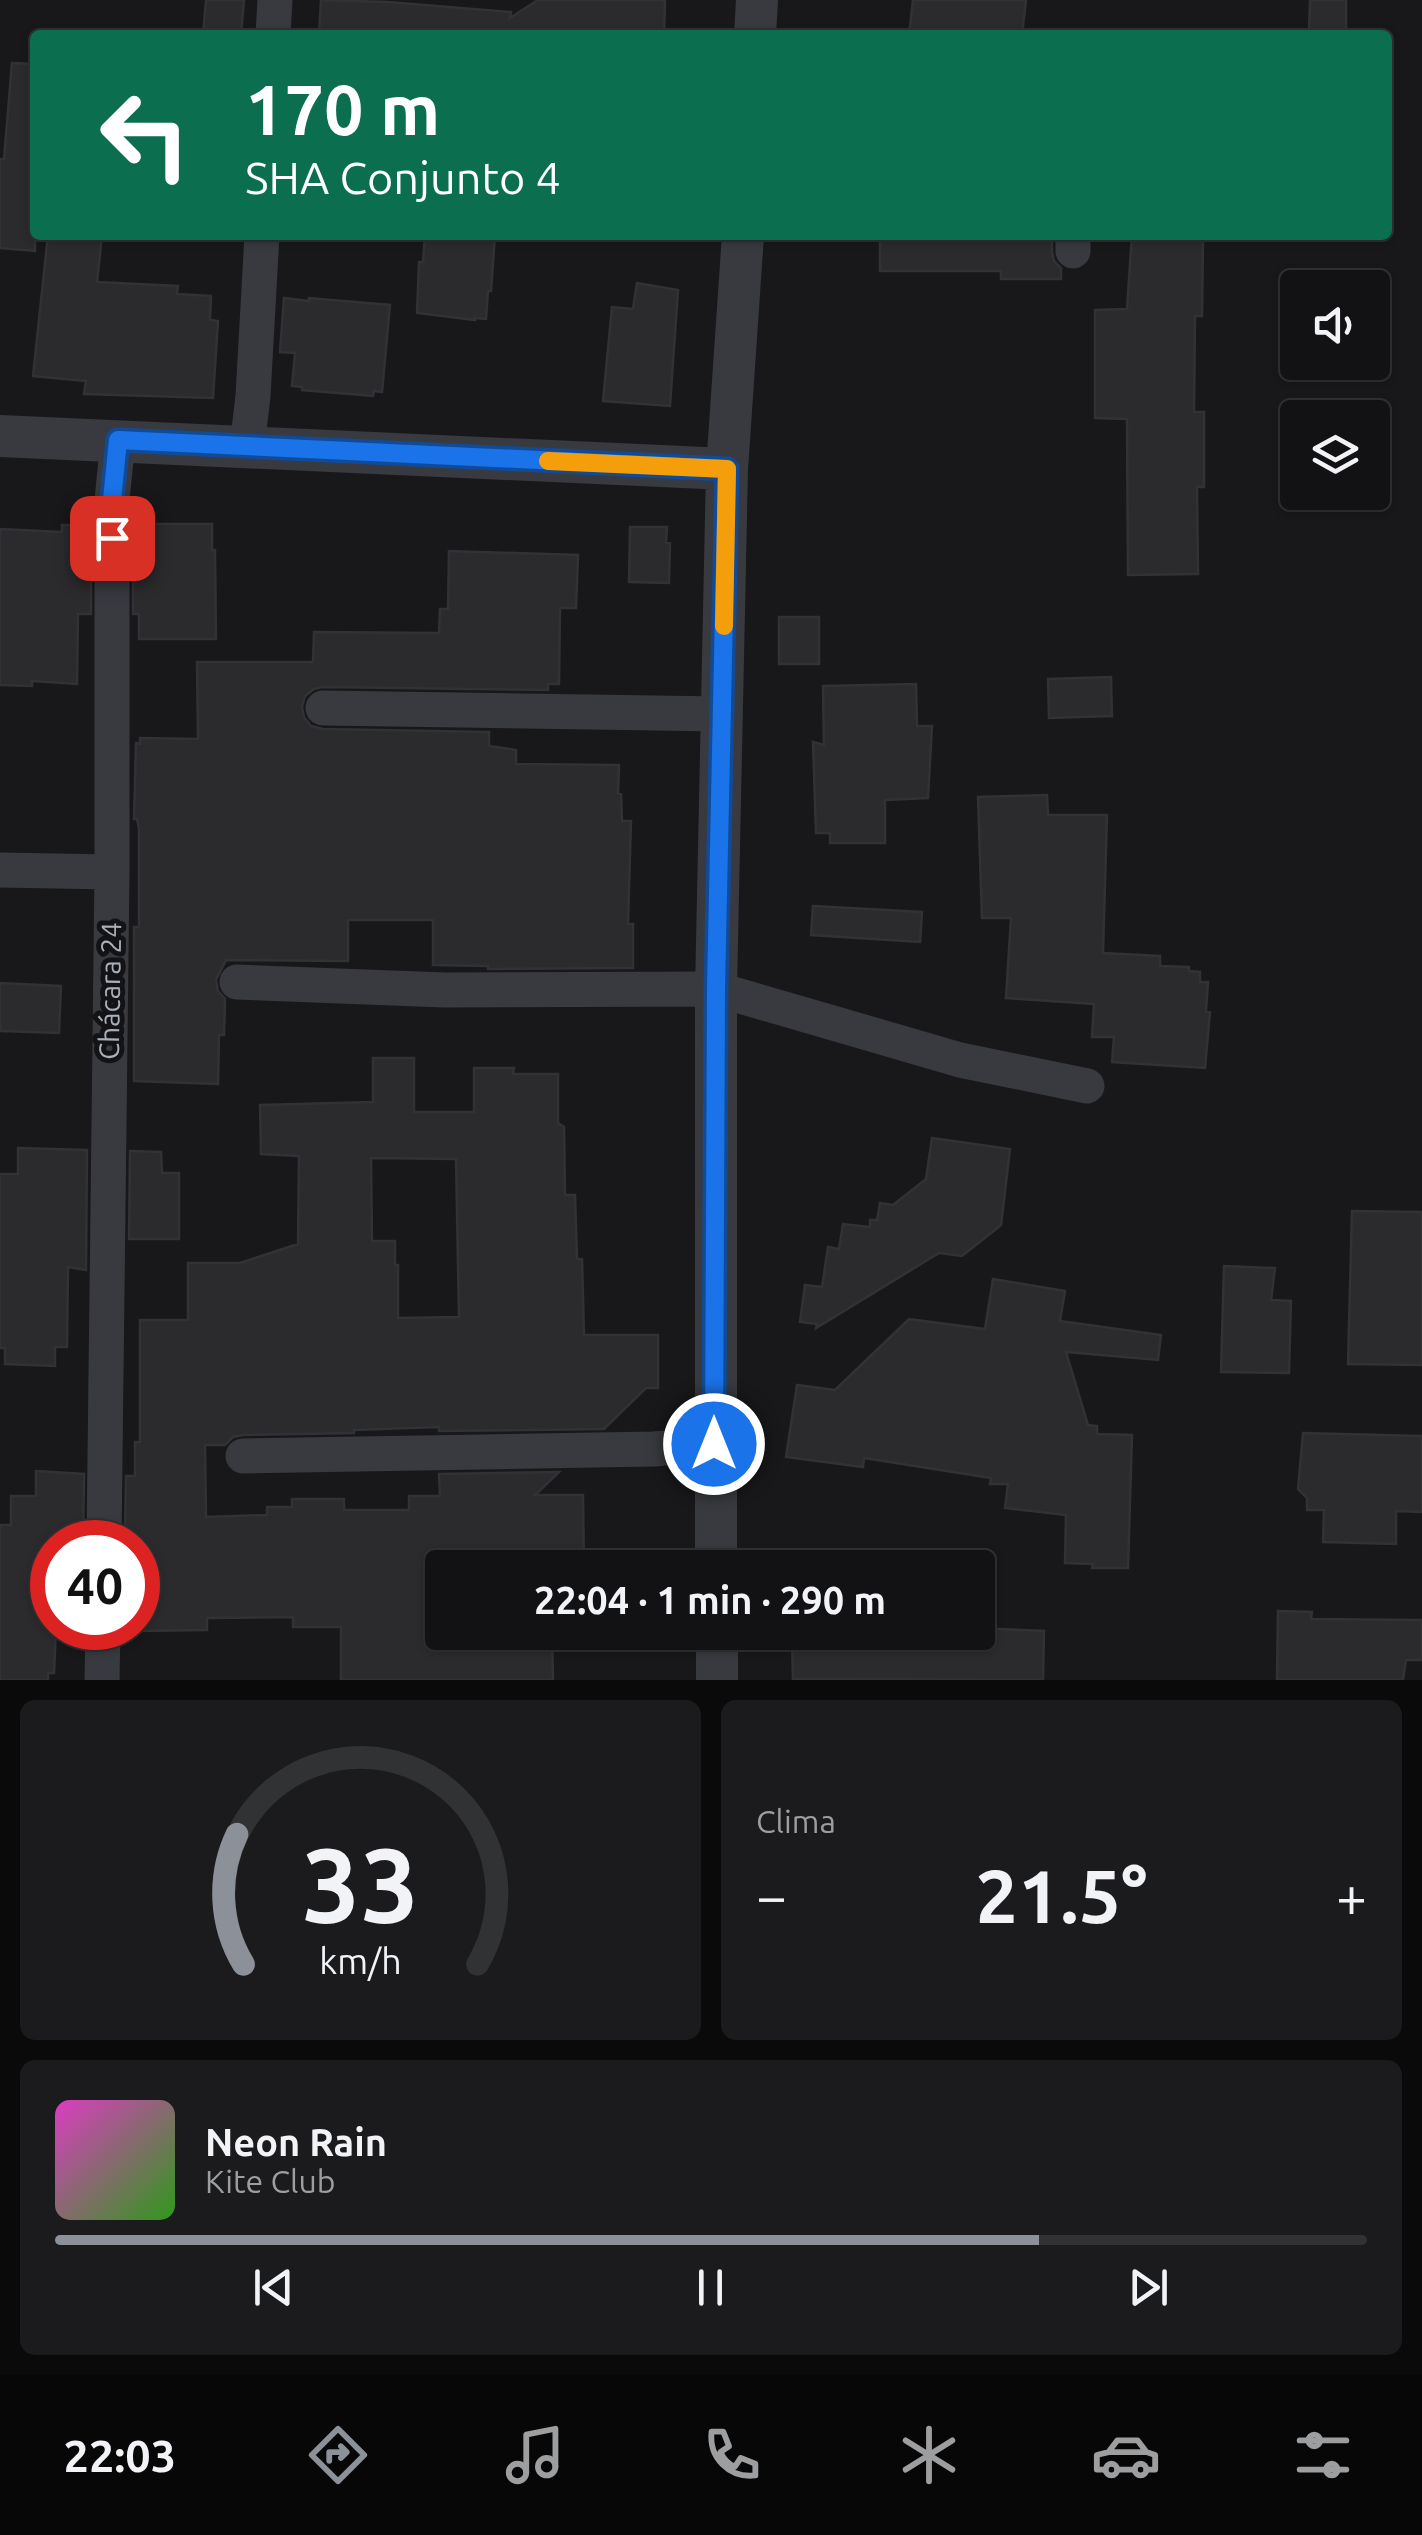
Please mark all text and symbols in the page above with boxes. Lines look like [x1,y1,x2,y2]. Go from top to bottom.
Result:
icon: left [80,70,210,200]
text: 170 m [245,70,440,148]
text: SHA Conjunto 4 [245,152,561,203]
map controls [1280,270,1390,510]
button: sound [1280,270,1390,380]
button: layers [1280,400,1390,510]
pin [70,496,155,581]
icon: arrive [85,511,140,566]
street label: Chácara 24 [93,922,126,1060]
position arrow [662,1392,766,1496]
speed limit sign: 40 [30,1520,160,1650]
text: 22:04 · 1 min · 290 m [534,1579,886,1621]
text: Clima [756,1803,836,1839]
text: 33 [302,1825,419,1942]
text: 21.5° [976,1853,1147,1937]
text: − [756,1865,787,1926]
text: + [1336,1865,1367,1926]
text: km/h [319,1941,402,1981]
text: Neon Rain [205,2121,387,2163]
text: Kite Club [205,2163,335,2199]
icon: previous [246,2260,301,2315]
icon: pause [683,2260,738,2315]
icon: next [1121,2260,1176,2315]
icon: directions [303,2420,373,2490]
icon: music [500,2420,570,2490]
icon: phone [697,2420,767,2490]
icon: climate [894,2420,964,2490]
icon: car [1091,2420,1161,2490]
icon: filters [1288,2420,1358,2490]
text: 22:03 [64,2430,176,2481]

